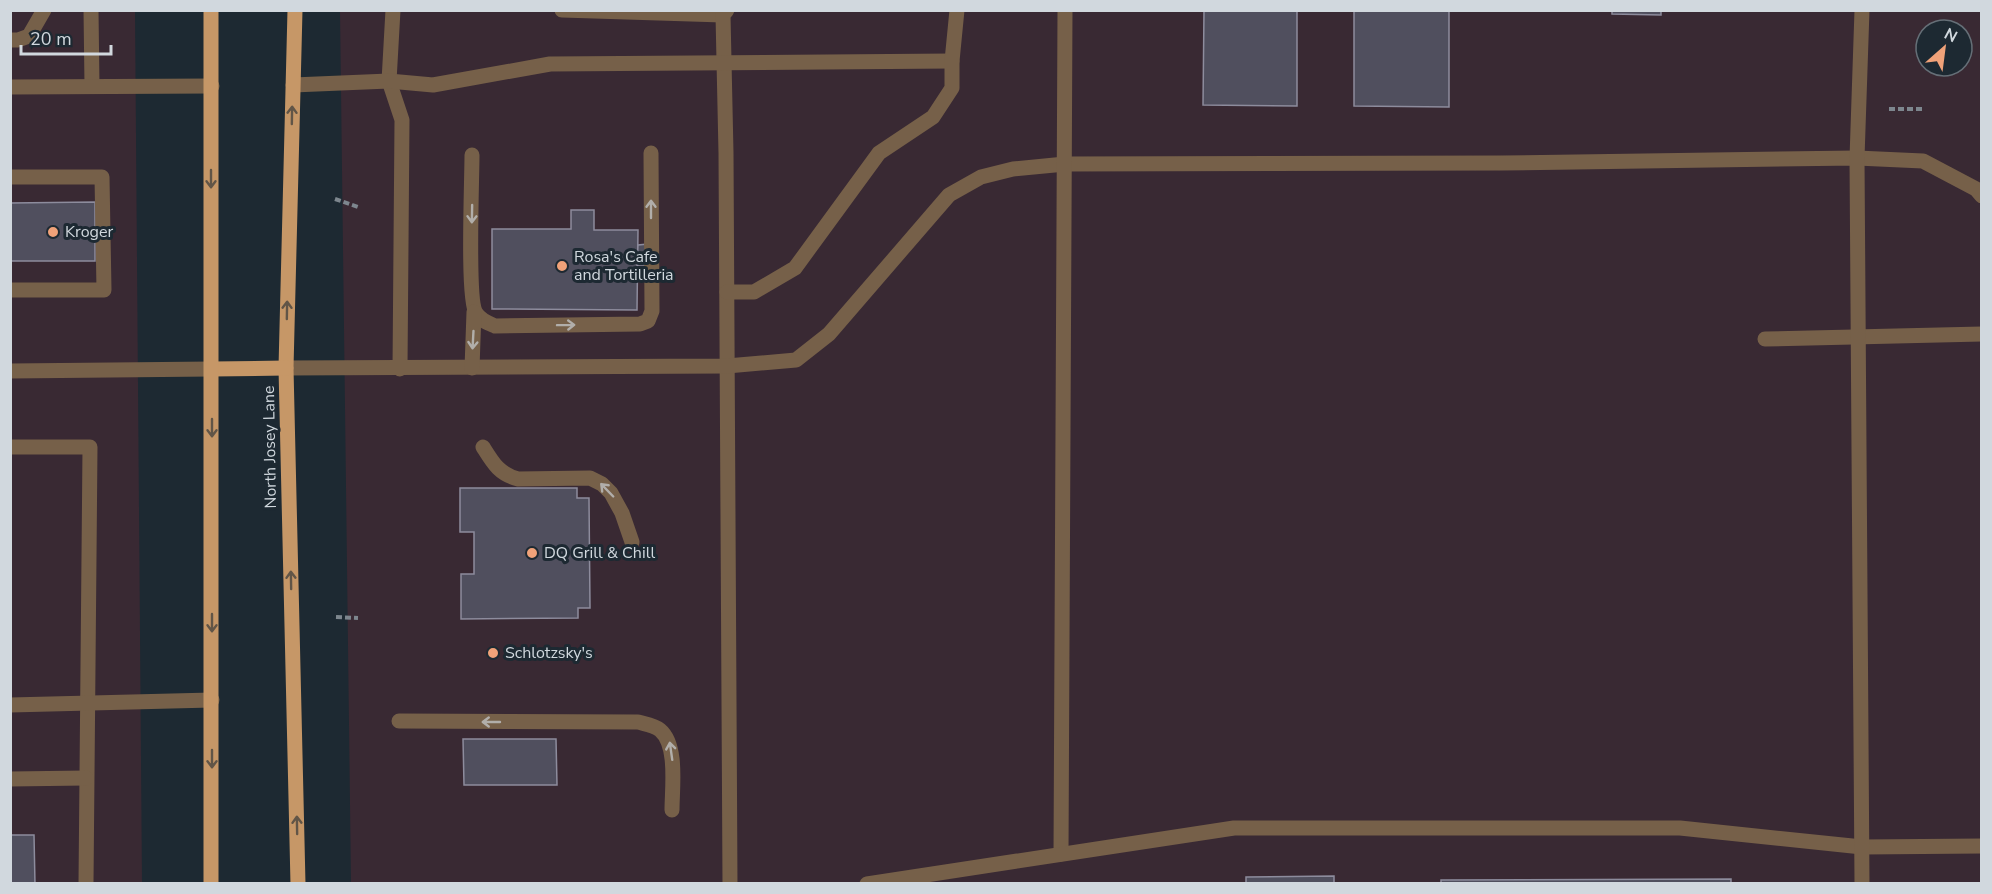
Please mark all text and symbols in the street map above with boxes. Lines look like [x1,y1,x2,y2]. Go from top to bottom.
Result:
scale bar [21,18,111,56]
north arrow [1914,18,1974,78]
text: N [1940,23,1961,48]
text: 20 m [30,27,72,51]
one-way arrow [286,105,298,125]
one-way arrow [205,168,217,188]
one-way arrow [646,199,657,219]
one-way arrow [466,203,478,223]
place label: Kroger [65,221,113,243]
marker: Kroger [46,225,60,239]
place label: Rosa's Cafe and Tortilleria [574,246,674,286]
marker: Rosa's Cafe and Tortilleria [555,259,569,273]
one-way arrow [281,300,293,320]
one-way arrow [556,319,576,331]
one-way arrow [468,330,479,349]
street label: North Josey Lane [258,385,282,509]
one-way arrow [206,417,218,437]
one-way arrow [600,483,614,498]
place label: DQ Grill & Chill [544,542,655,564]
marker: DQ Grill & Chill [525,546,539,560]
one-way arrow [285,570,297,590]
one-way arrow [206,612,218,632]
place label: Schlotzsky's [505,642,593,664]
marker: Schlotzsky's [486,646,500,660]
one-way arrow [482,716,502,728]
one-way arrow [665,742,676,762]
one-way arrow [206,748,218,768]
one-way arrow [291,816,302,836]

